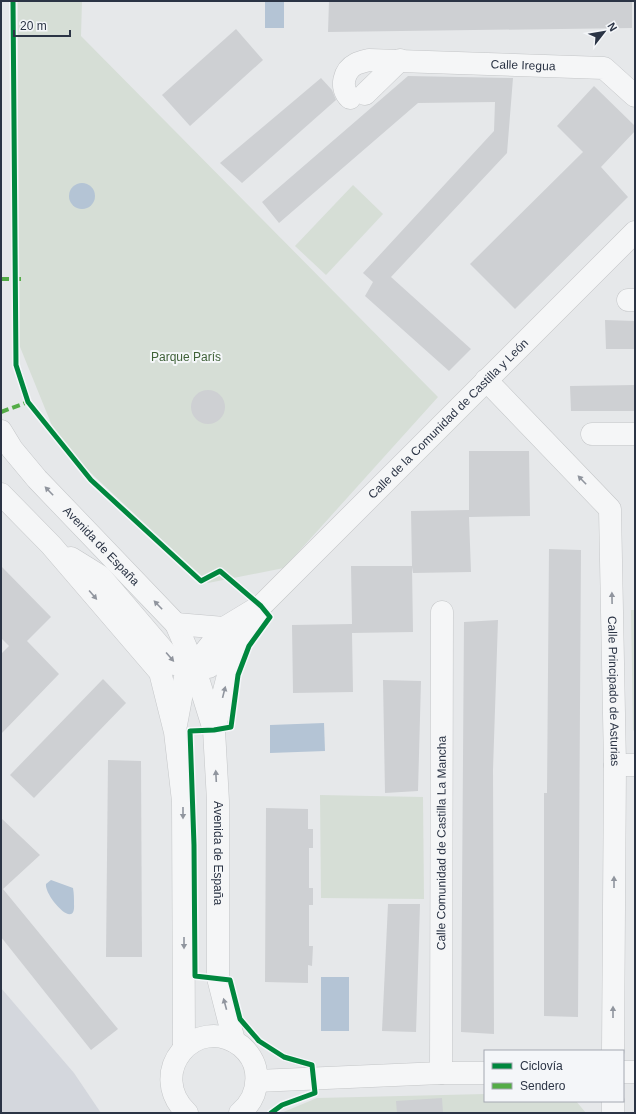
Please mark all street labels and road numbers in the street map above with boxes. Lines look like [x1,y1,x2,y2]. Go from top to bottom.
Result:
street label: Calle Iregua [490,57,556,73]
street label: Calle de la Comunidad de Castilla y León [365,336,531,502]
street label: Avenida de España [60,504,143,589]
street label: Calle Principado de Asturias [605,616,622,766]
street label: Calle Comunidad de Castilla La Mancha [434,735,449,950]
street label: Avenida de España [211,801,225,905]

